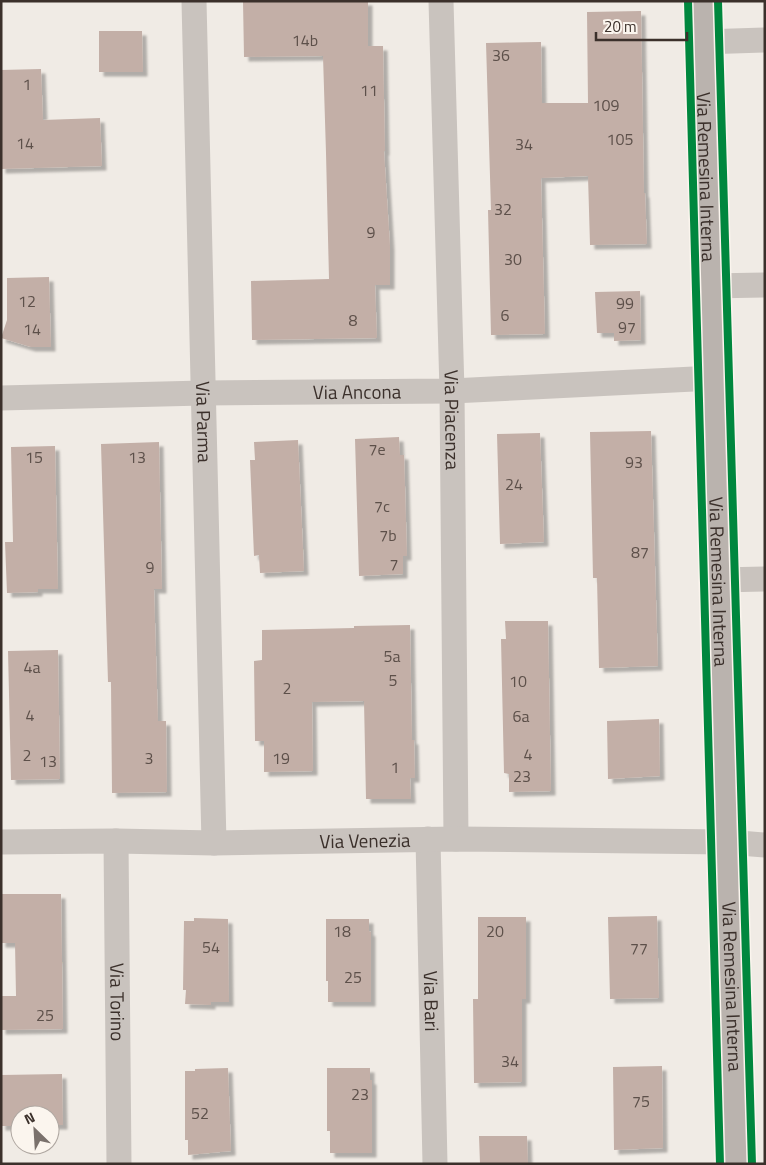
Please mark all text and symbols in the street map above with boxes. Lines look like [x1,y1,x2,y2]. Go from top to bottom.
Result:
scale bar [596,10,687,42]
text: 20 m [604,15,637,38]
house number: 14b [292,28,318,52]
house number: 36 [492,43,510,67]
house number: 1 [23,72,31,96]
house number: 11 [360,78,378,102]
street label: Via Remesina Interna [690,92,724,263]
house number: 109 [593,93,619,117]
house number: 105 [607,127,633,151]
house number: 14 [16,131,34,155]
house number: 34 [515,132,533,156]
house number: 32 [494,197,512,221]
house number: 9 [367,220,376,244]
house number: 30 [504,247,522,271]
house number: 12 [18,289,36,313]
house number: 99 [616,291,634,315]
house number: 6 [501,303,510,327]
house number: 8 [349,308,358,332]
house number: 97 [618,315,636,339]
house number: 14 [23,317,41,341]
street label: Via Piacenza [437,369,468,470]
street label: Via Ancona [313,376,402,406]
street label: Via Parma [189,381,220,464]
house number: 7e [368,437,386,461]
house number: 15 [25,445,43,469]
house number: 13 [128,445,146,469]
house number: 93 [625,450,643,474]
house number: 24 [505,472,523,496]
house number: 7c [374,494,390,518]
street label: Via Remesina Interna [702,496,737,668]
house number: 7b [379,523,397,547]
house number: 87 [631,540,649,564]
house number: 7 [390,552,398,576]
house number: 9 [146,555,155,579]
house number: 5a [384,644,400,668]
house number: 4a [24,655,40,679]
house number: 5 [389,668,398,692]
house number: 10 [509,669,527,693]
house number: 2 [283,676,291,700]
house number: 4 [26,703,35,727]
house number: 6a [513,704,529,728]
house number: 4 [524,742,533,766]
house number: 2 [23,743,31,767]
house number: 3 [145,746,153,770]
house number: 19 [272,746,290,770]
house number: 13 [39,749,57,773]
house number: 1 [391,755,399,779]
house number: 23 [513,764,531,788]
street label: Via Venezia [319,825,411,855]
street label: Via Remesina Interna [715,901,751,1072]
house number: 18 [333,919,351,943]
house number: 20 [486,919,504,943]
house number: 54 [202,935,220,959]
house number: 77 [630,936,648,960]
street label: Via Torino [103,963,133,1041]
house number: 25 [344,965,362,989]
street label: Via Bari [417,970,447,1032]
house number: 25 [36,1003,54,1027]
house number: 34 [501,1049,519,1073]
house number: 23 [351,1082,369,1106]
house number: 75 [632,1089,650,1113]
house number: 52 [191,1101,209,1125]
north arrow [10,1105,60,1155]
text: N [20,1106,38,1129]

